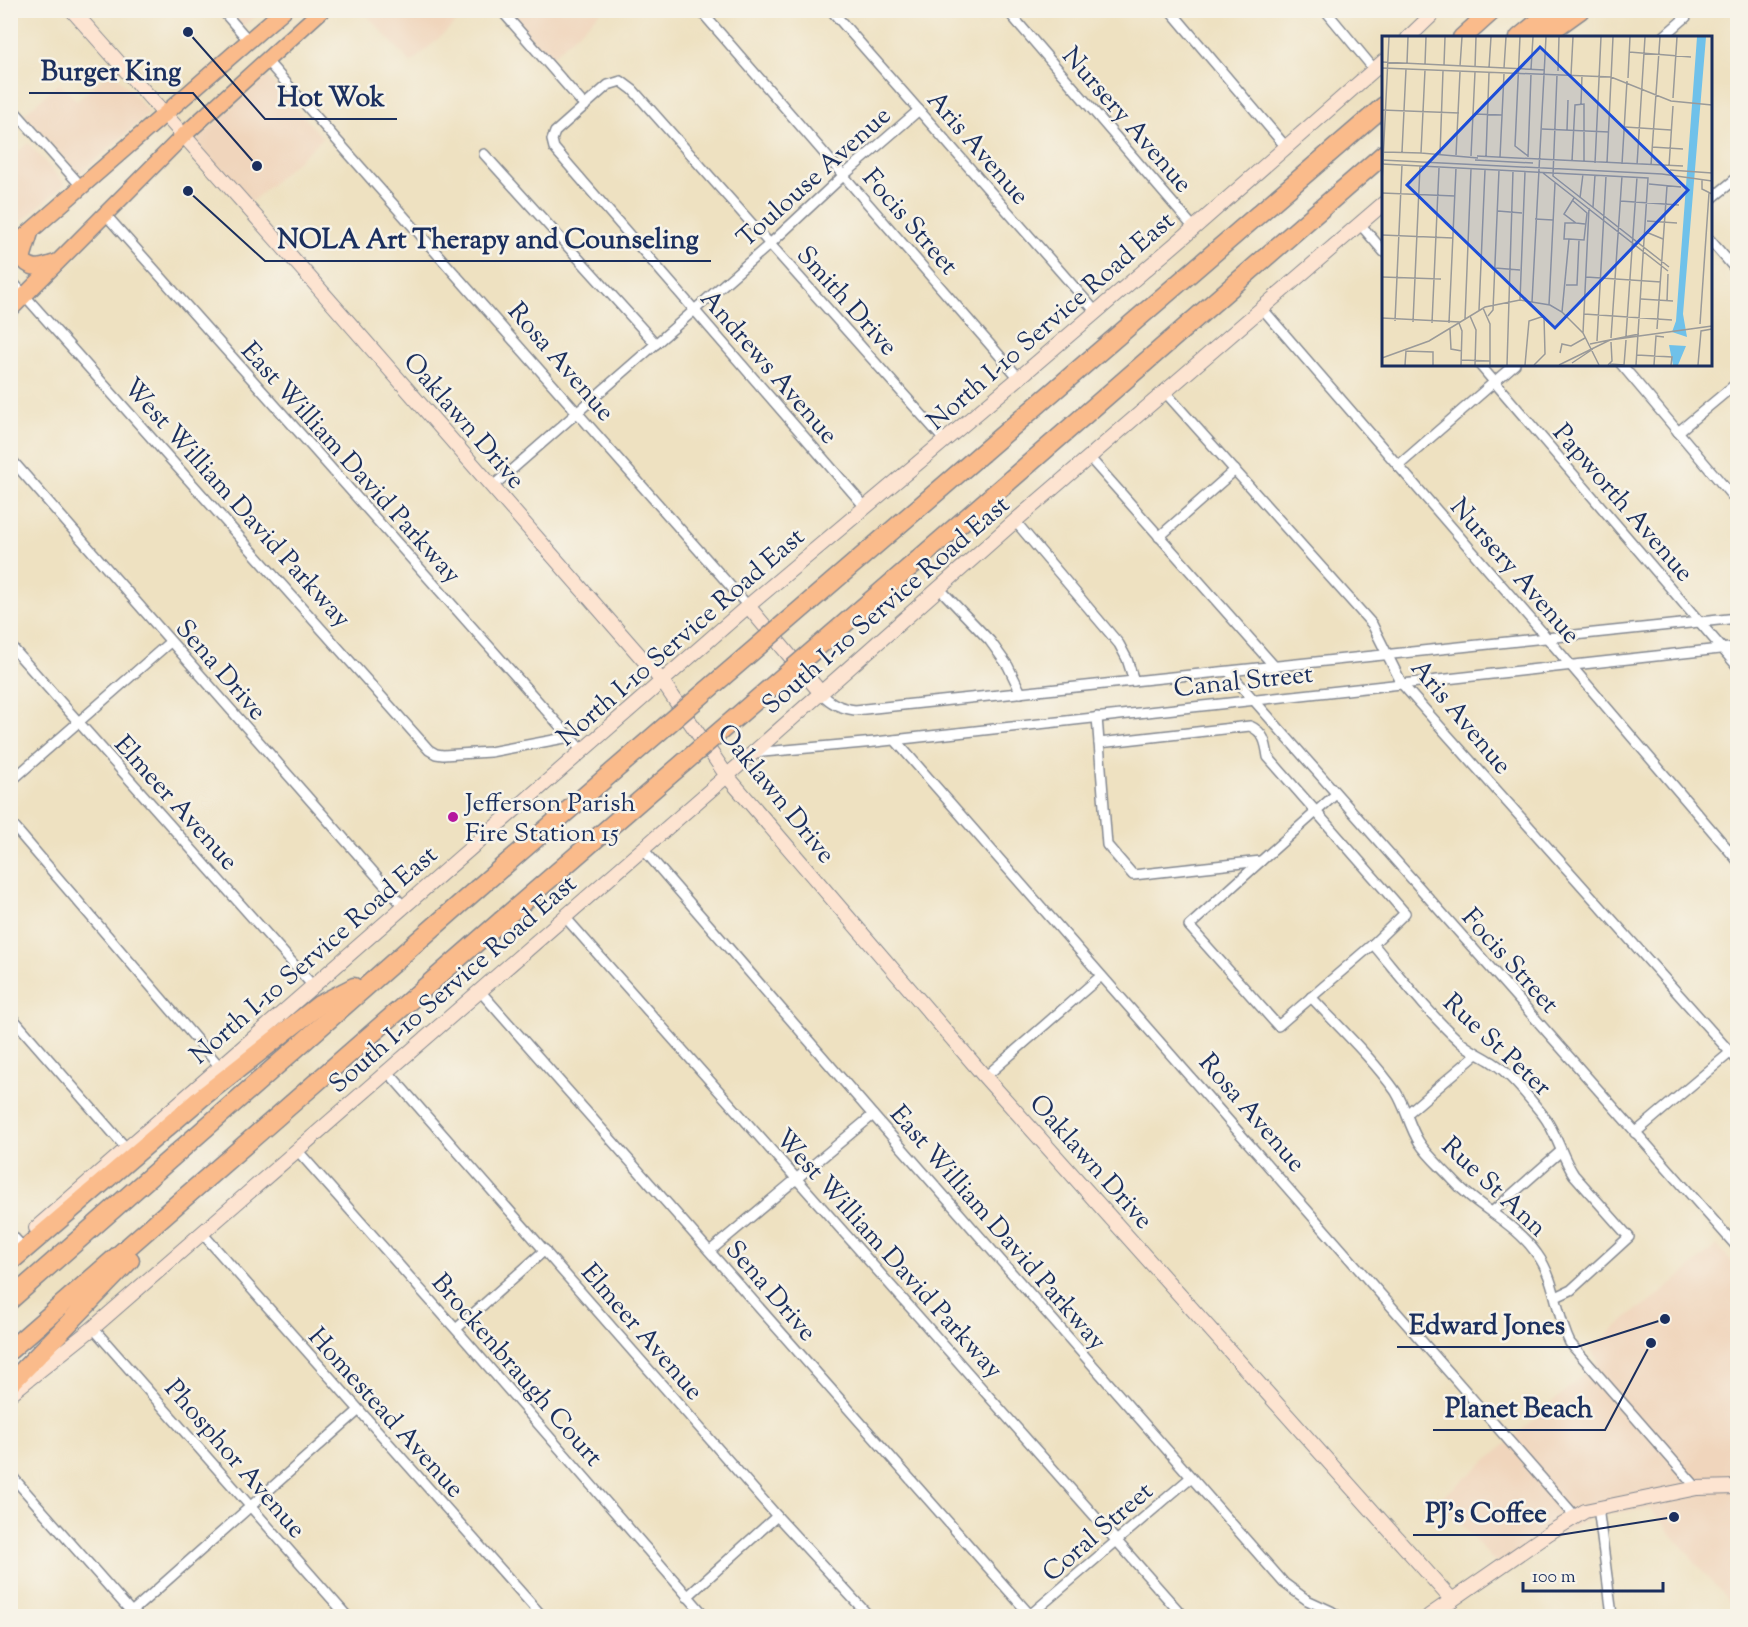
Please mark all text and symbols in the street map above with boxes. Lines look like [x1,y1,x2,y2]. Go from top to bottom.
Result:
inset map [1382,36,1712,366]
street label: Nursery Avenue [1052,40,1200,202]
callout: Burger King [29,48,193,93]
text: Burger King [41,54,181,93]
callout: Hot Wok [265,74,397,119]
text: Hot Wok [277,80,385,119]
street label: Aris Avenue [917,84,1037,214]
street label: Toulouse Avenue [729,98,900,257]
street label: Focis Street [852,161,966,284]
street label: North I-10 Service Road East [920,204,1184,440]
callout: NOLA Art Therapy and Counseling [265,216,711,261]
text: NOLA Art Therapy and Counseling [277,222,699,261]
street label: Smith Drive [787,239,906,365]
street label: Andrews Avenue [690,282,846,453]
street label: Rosa Avenue [498,295,622,430]
street label: East William David Parkway [231,334,469,593]
street label: Oaklawn Drive [393,345,533,498]
street label: West William David Parkway [114,370,359,637]
street label: Papworth Avenue [1543,416,1701,591]
street label: South I-10 Service Road East [755,488,1019,724]
street label: Nursery Avenue [1440,491,1588,653]
street label: North I-10 Service Road East [550,520,814,756]
street label: Sena Drive [166,612,274,729]
street label: Aris Avenue [1401,652,1519,783]
street label: Canal Street [1172,657,1315,708]
street label: Oaklawn Drive [707,717,843,872]
street label: Elmeer Avenue [104,728,246,879]
place label: Jefferson Parish Fire Station 15 [463,786,636,853]
marker: Jefferson Parish Fire Station 15 [446,810,460,824]
street label: North I-10 Service Road East [183,838,447,1074]
street label: South I-10 Service Road East [322,867,586,1103]
street label: Focis Street [1452,901,1567,1023]
street label: Rue St Peter [1434,986,1559,1106]
street label: Rosa Avenue [1189,1046,1313,1181]
street label: Oaklawn Drive [1019,1087,1161,1238]
street label: East William David Parkway [880,1098,1114,1359]
street label: West William David Parkway [766,1121,1011,1388]
street label: Rue St Ann [1432,1129,1554,1246]
street label: Sena Drive [716,1233,824,1350]
street label: Elmeer Avenue [571,1256,711,1409]
street label: Brockenbraugh Court [422,1266,611,1475]
callout: Edward Jones [1397,1302,1577,1347]
text: Edward Jones [1409,1308,1565,1347]
street label: Homestead Avenue [298,1320,472,1507]
street label: Phosphor Avenue [155,1372,314,1547]
callout: Planet Beach [1433,1385,1605,1430]
text: Planet Beach [1445,1391,1593,1430]
street label: Coral Street [1035,1474,1162,1592]
callout: PJ's Coffee [1413,1490,1559,1535]
text: PJ's Coffee [1425,1496,1547,1535]
scale bar [1523,1555,1662,1593]
text: 100 m [1532,1565,1576,1591]

